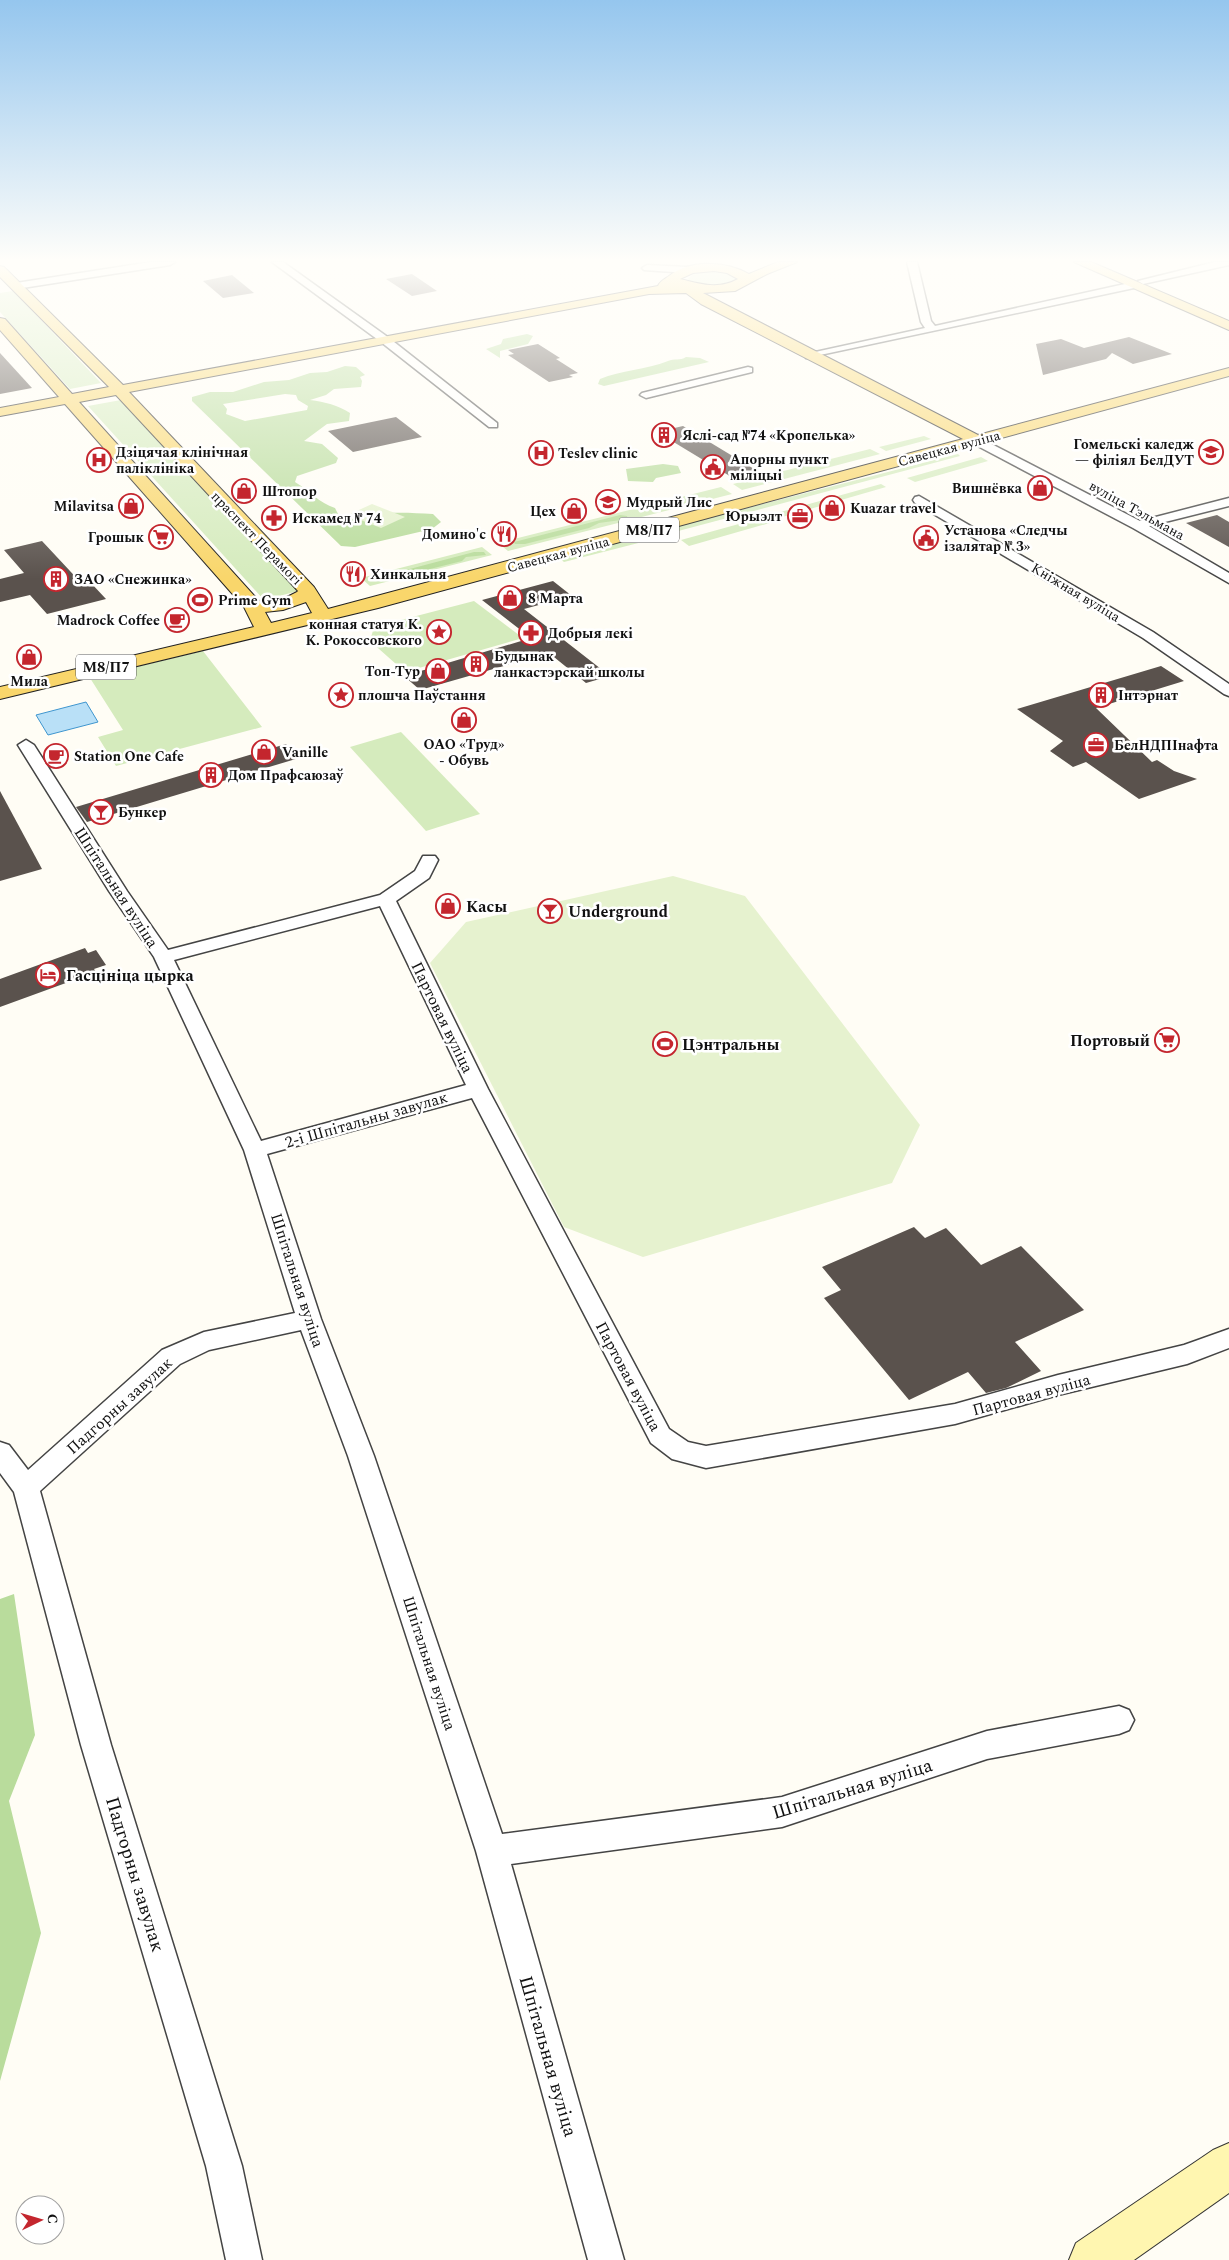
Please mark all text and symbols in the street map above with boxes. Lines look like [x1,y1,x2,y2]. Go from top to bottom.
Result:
building icon: Яслі-сад №74 «Кропелька» [651,422,677,448]
place label: Яслі-сад №74 «Кропелька» [682,425,856,446]
street label: Савецкая вуліца [896,425,1003,472]
place label: Гомельскі каледж — філіял БелДУТ [1073,434,1194,471]
school or university icon: Гомельскі каледж — філіял БелДУТ [1198,439,1224,465]
hospital icon: Teslev clinic [528,440,554,466]
place label: Дзіцячая клінічная паліклініка [116,442,248,479]
place label: Teslev clinic [558,443,638,464]
hospital icon: Дзіцячая клінічная паліклініка [86,447,112,473]
place label: Апорны пункт міліцыі [730,449,829,486]
public building icon: Апорны пункт міліцыі [700,454,726,480]
shop icon: Вишнёвка [1027,475,1053,501]
street label: вуліца Тэльмана [1085,475,1189,546]
shop icon: Штопор [231,478,257,504]
place label: Вишнёвка [952,478,1023,499]
place label: Штопор [262,481,317,502]
street label: праспект Перамогі [206,487,307,590]
school or university icon: Мудрый Лис [595,489,621,515]
place label: Мудрый Лис [626,492,712,513]
shop icon: Milavitsa [118,493,144,519]
shop icon: Kuazar travel [819,495,845,521]
place label: Milavitsa [53,496,115,517]
shop icon: Цех [561,498,587,524]
place label: Kuazar travel [850,498,937,519]
place label: Цех [530,501,556,522]
office icon: Юрыэлт [787,503,813,529]
pharmacy icon: Искамед № 74 [261,505,287,531]
place label: Юрыэлт [725,506,782,527]
place label: Искамед № 74 [292,508,382,529]
road number: М8/П7 [619,518,679,542]
place label: Установа «Следчы ізалятар № 3» [944,520,1068,557]
restaurant icon: Домино'c [491,521,517,547]
supermarket icon: Грошык [148,524,174,550]
place label: Домино'c [422,524,486,545]
public building icon: Установа «Следчы ізалятар № 3» [913,525,939,551]
place label: Грошык [88,527,145,548]
street label: Савецкая вуліца [505,531,612,578]
street label: Кніжная вуліца [1027,558,1124,627]
restaurant icon: Хинкальня [340,561,366,587]
place label: Хинкальня [370,564,446,585]
building icon: ЗАО «Снежинка» [43,566,69,592]
place label: ЗАО «Снежинка» [74,569,192,590]
shop icon: 8 Марта [497,585,523,611]
sports icon: Prime Gym [187,587,213,613]
place label: 8 Марта [528,588,584,609]
place label: Prime Gym [218,590,292,611]
cafe icon: Madrock Coffee [164,607,190,633]
place label: Madrock Coffee [56,610,160,631]
place label: конная статуя К. К. Рокоссовского [305,614,422,651]
place icon: конная статуя К. К. Рокоссовского [426,619,452,645]
pharmacy icon: Добрыя лекі [518,620,544,646]
place label: Добрыя лекі [548,623,633,644]
shop icon: Мила [16,644,42,670]
place label: Будынак ланкастэрскай школы [494,646,645,683]
building icon: Будынак ланкастэрскай школы [463,651,489,677]
road number: М8/П7 [76,654,136,680]
shop icon: Топ-Тур [425,658,451,684]
place label: Топ-Тур [365,661,420,682]
place label: Мила [10,671,49,692]
place icon: плошча Паўстання [328,682,354,708]
building icon: Інтэрнат [1088,682,1114,708]
place label: плошча Паўстання [358,685,486,706]
place label: Інтэрнат [1118,685,1178,706]
shop icon: ОАО «Труд» - Обувь [451,707,477,733]
office icon: БелНДПІнафта [1083,732,1109,758]
place label: ОАО «Труд» - Обувь [424,734,505,771]
place label: БелНДПІнафта [1114,735,1219,756]
shop icon: Vanille [251,739,277,765]
place label: Vanille [282,742,328,763]
cafe icon: Station One Cafe [43,743,69,769]
place label: Station One Cafe [74,746,184,767]
building icon: Дом Прафсаюзаў [198,762,224,788]
place label: Дом Прафсаюзаў [228,765,344,786]
bar icon: Бункер [88,799,114,825]
place label: Бункер [118,802,167,823]
street label: Шпітальная вуліца [68,822,164,953]
shop icon: Касы [435,893,461,919]
place label: Касы [466,895,507,919]
bar icon: Underground [537,898,563,924]
place label: Underground [568,900,668,924]
street label: Партовая вуліца [405,958,480,1077]
hotel icon: Гасцініца цырка [35,962,61,988]
place label: Гасцініца цырка [66,964,195,988]
supermarket icon: Портовый [1154,1027,1180,1053]
place label: Портовый [1070,1029,1150,1053]
sports icon: Цэнтральны [652,1031,678,1057]
place label: Цэнтральны [682,1033,779,1057]
street label: 2-і Шпітальны завулак [282,1085,451,1155]
street label: Шпітальная вуліца [264,1210,330,1351]
street label: Партовая вуліца [589,1317,667,1436]
street label: Падгорны завулак [61,1351,178,1460]
street label: Партовая вуліца [970,1368,1093,1422]
street label: Шпітальная вуліца [396,1593,462,1734]
street label: Шпітальная вуліца [769,1751,937,1828]
street label: Падгорны завулак [97,1793,172,1956]
street label: Шпітальная вуліца [511,1972,585,2141]
north arrow [15,2195,65,2245]
text: С [42,2213,63,2225]

